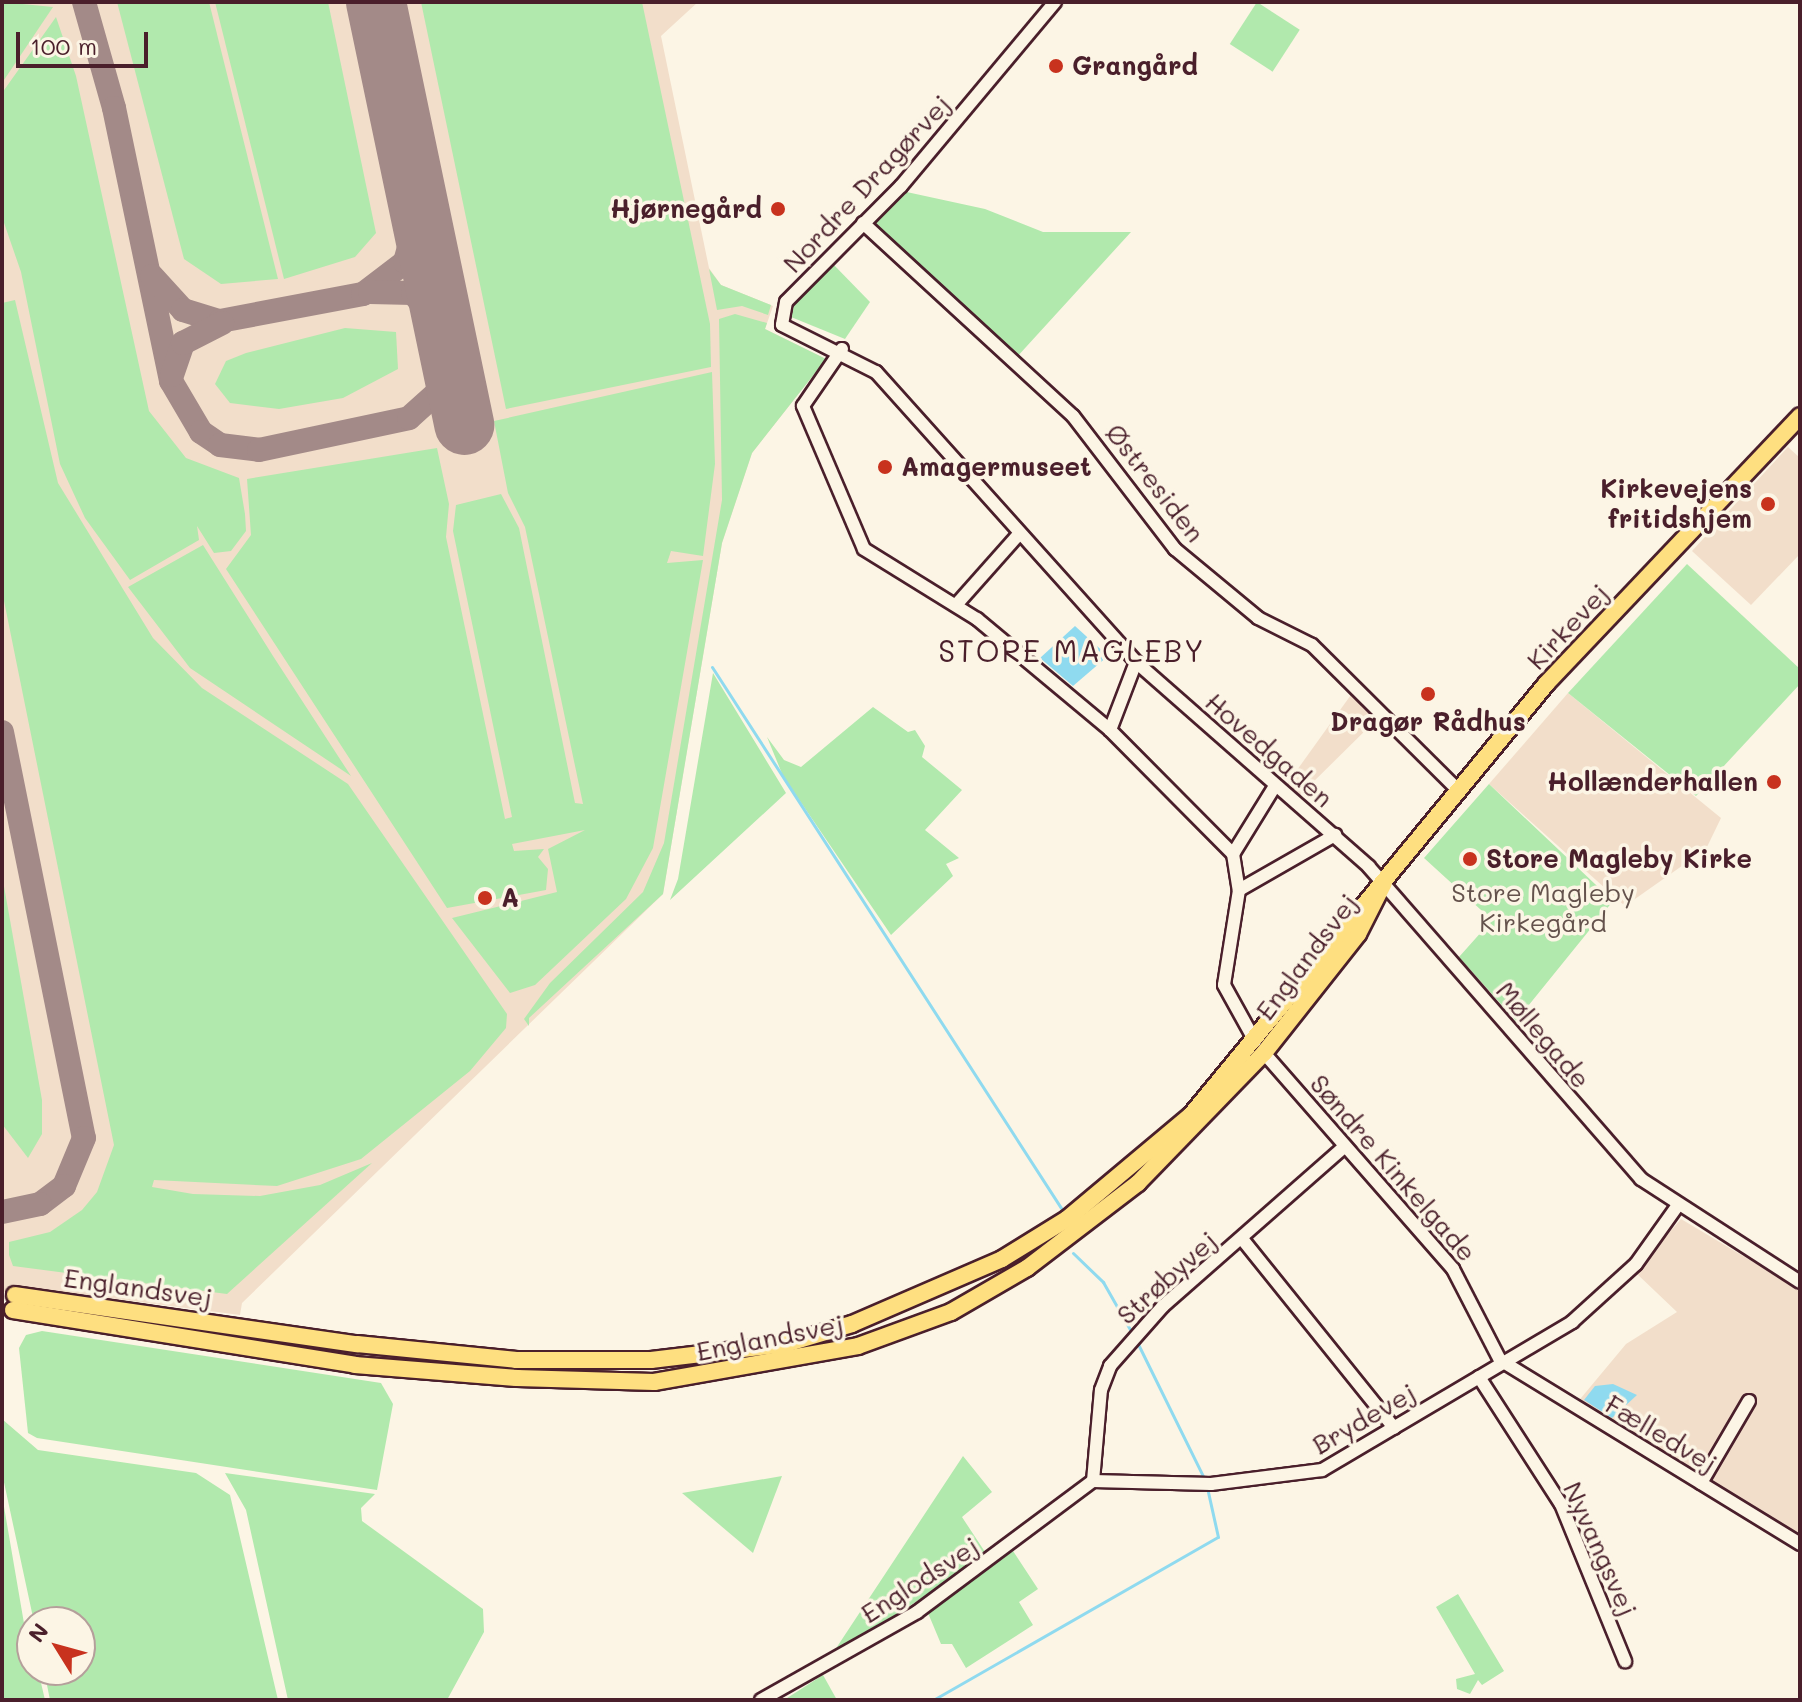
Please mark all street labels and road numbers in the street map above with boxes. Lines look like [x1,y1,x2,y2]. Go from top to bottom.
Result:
street label: Nordre Dragørvej [777,89,957,279]
street label: Østresiden [1099,418,1211,548]
street label: Kirkevej [1521,578,1615,676]
street label: Hovedgaden [1199,686,1339,814]
street label: Englandsvej [1250,888,1364,1026]
street label: Møllegade [1489,975,1597,1095]
street label: Søndre Kinkelgade [1303,1068,1483,1268]
street label: Strøbyvej [1111,1225,1223,1331]
street label: Englandsvej [62,1262,214,1314]
street label: Englandsvej [694,1308,846,1368]
street label: Brydevej [1307,1377,1421,1461]
street label: Fælledvej [1600,1389,1722,1479]
street label: Nyvangsvej [1557,1477,1643,1621]
street label: Englodsvej [855,1530,985,1630]

